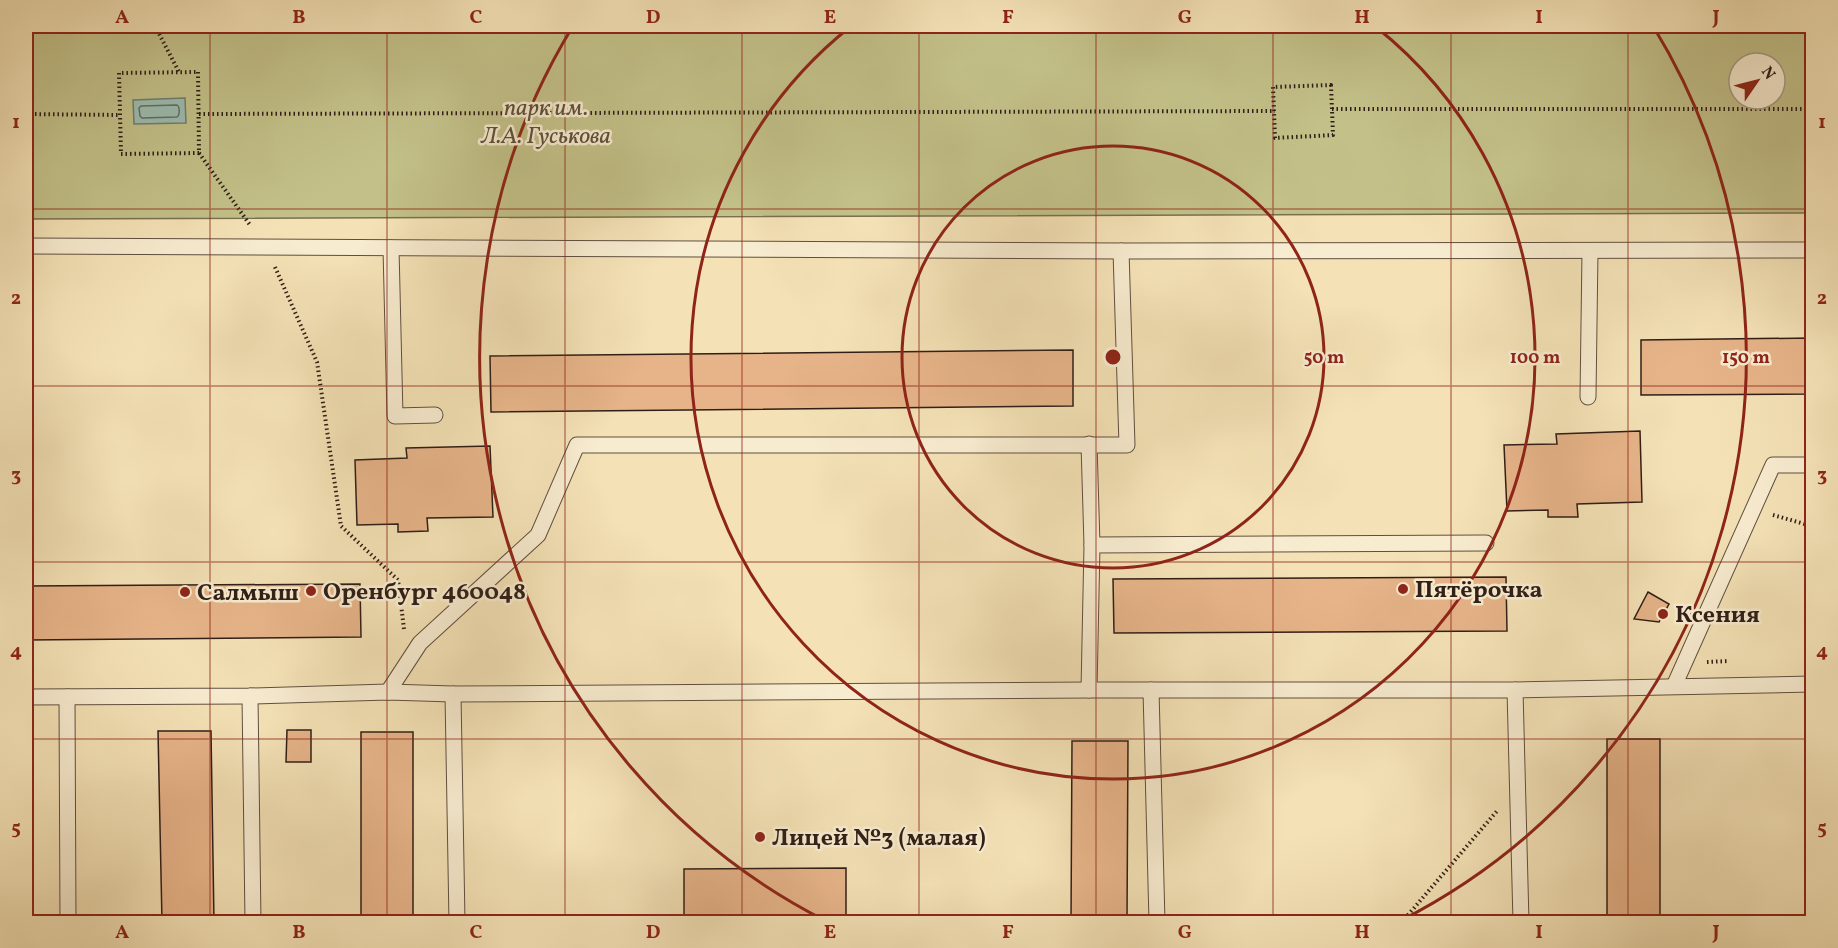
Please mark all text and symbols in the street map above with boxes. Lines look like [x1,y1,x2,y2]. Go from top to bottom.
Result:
text: A [115,4,129,32]
text: B [292,4,306,32]
text: C [470,4,483,32]
text: D [646,4,660,32]
text: E [824,4,836,32]
text: F [1002,4,1014,32]
text: G [1178,4,1192,32]
text: H [1354,4,1370,32]
text: I [1535,4,1543,32]
text: J [1711,4,1720,32]
north arrow [1727,51,1787,111]
text: N [1755,62,1780,85]
park label: парк им. Л.А. Гуськова [480,92,611,154]
text: 1 [12,109,20,137]
text: 1 [1818,109,1826,137]
text: 2 [11,285,21,313]
text: 2 [1817,285,1827,313]
text: 50 m [1304,346,1344,371]
text: 100 m [1510,346,1560,371]
text: 150 m [1722,346,1770,371]
centre of rings [1103,347,1123,367]
text: 3 [11,462,21,490]
text: 3 [1817,462,1827,490]
place label: Пятёрочка [1415,574,1543,608]
place label: Оренбург 460048 [323,576,526,610]
place label: Салмыш [197,577,299,611]
marker: Пятёрочка [1396,582,1410,596]
marker: Оренбург 460048 [304,584,318,598]
marker: Салмыш [178,585,192,599]
place label: Ксения [1675,599,1760,633]
marker: Ксения [1656,607,1670,621]
text: 4 [10,638,22,666]
text: 4 [1816,638,1828,666]
text: 5 [11,815,21,843]
text: 5 [1817,815,1827,843]
place label: Лицей №3 (малая) [772,822,986,856]
marker: Лицей №3 (малая) [753,830,767,844]
text: A [115,919,129,947]
text: B [292,919,306,947]
text: C [470,919,483,947]
text: D [646,919,660,947]
text: E [824,919,836,947]
text: F [1002,919,1014,947]
text: G [1178,919,1192,947]
text: H [1354,919,1370,947]
text: I [1535,919,1543,947]
text: J [1711,919,1720,947]

